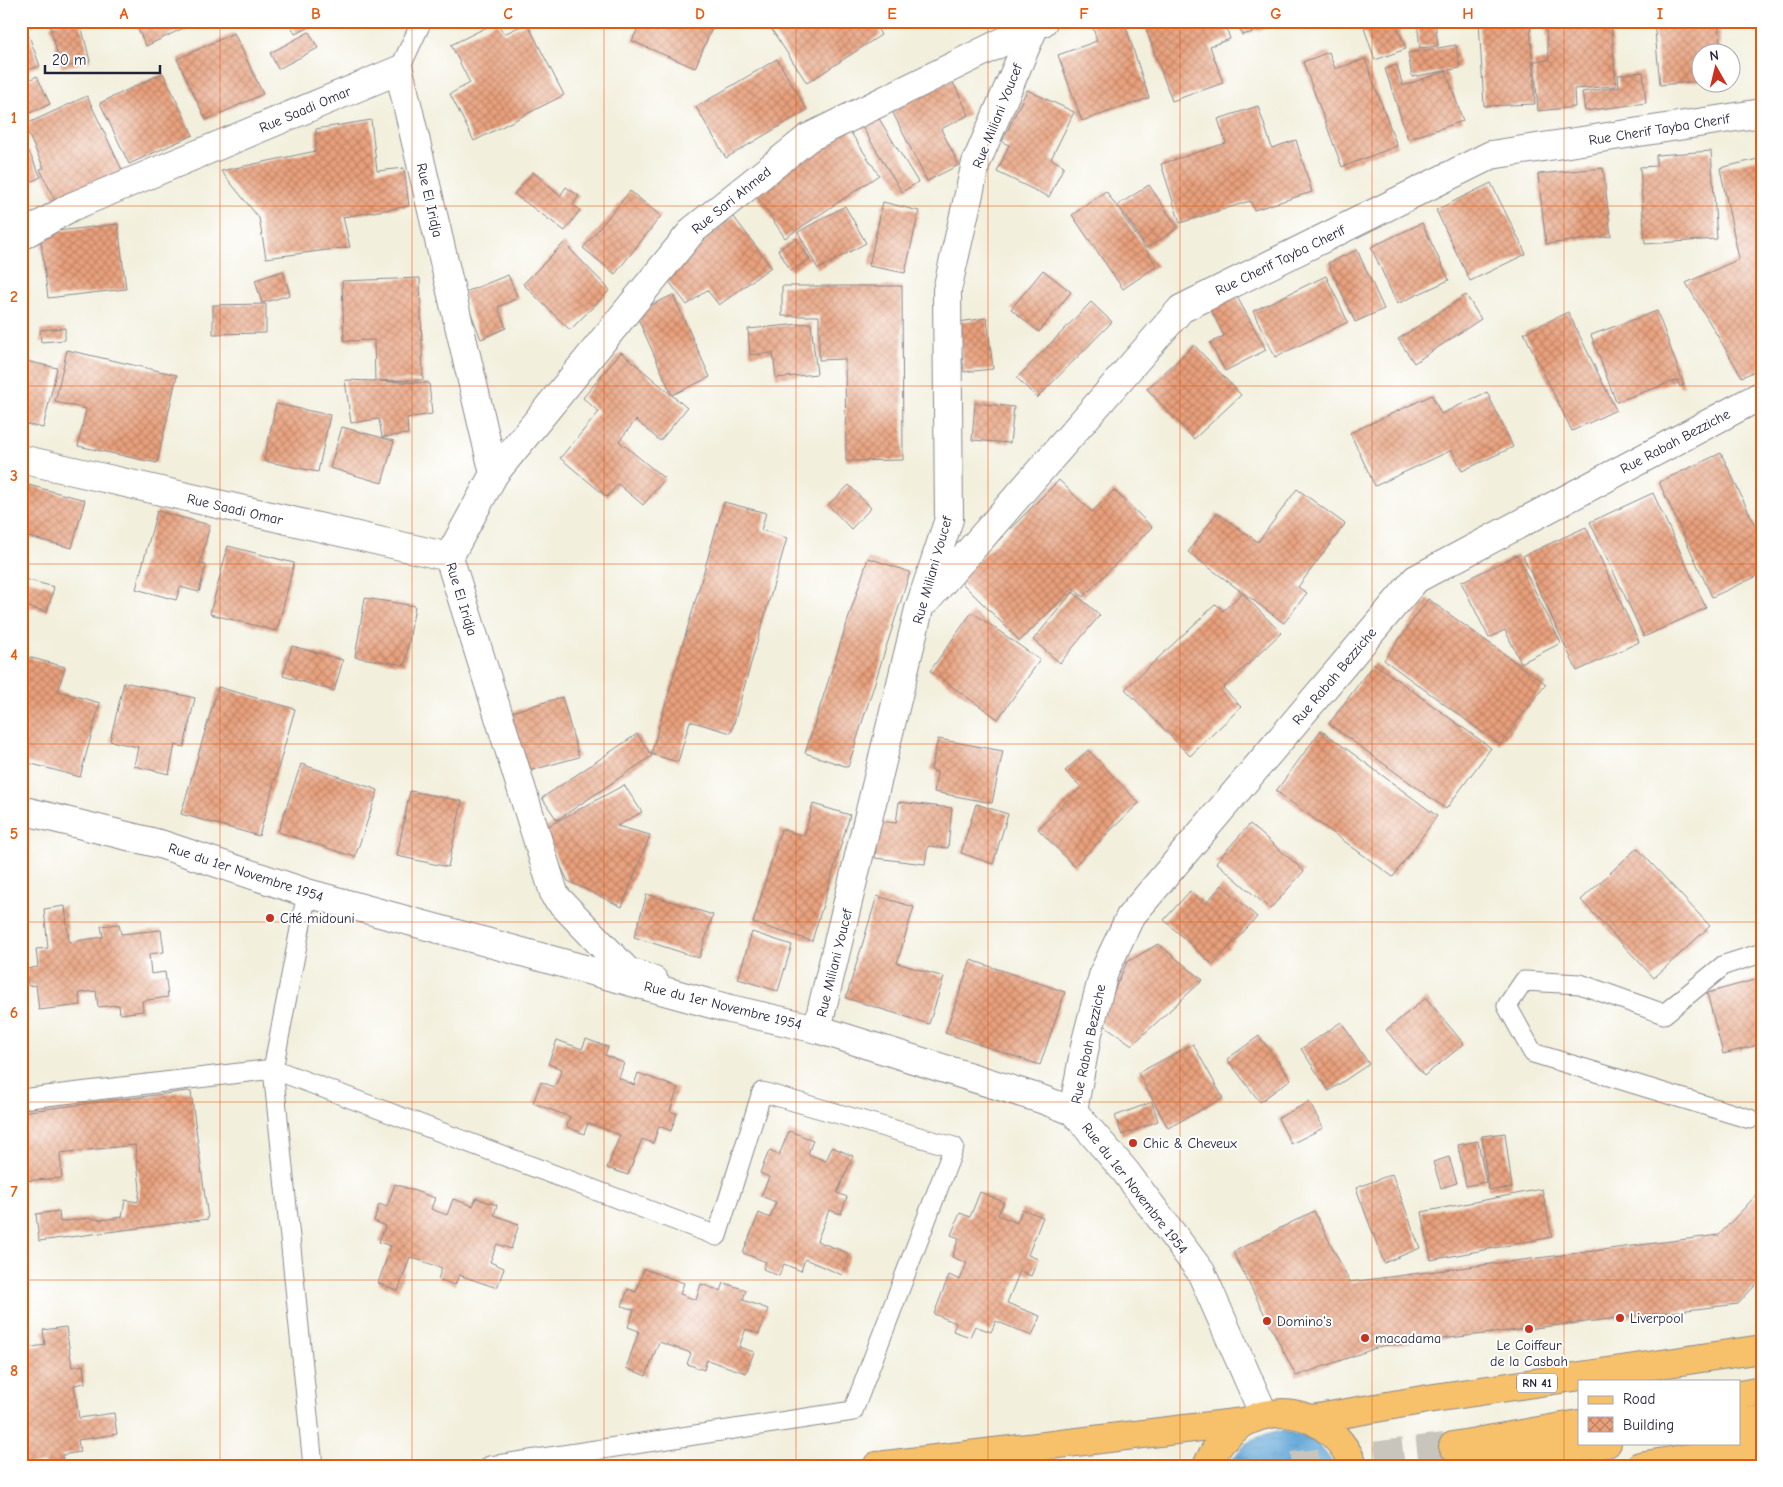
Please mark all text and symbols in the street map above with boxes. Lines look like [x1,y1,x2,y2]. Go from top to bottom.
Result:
text: A [120,5,129,23]
text: B [311,5,321,23]
text: C [503,5,513,23]
text: D [695,5,705,23]
text: E [887,5,897,23]
text: F [1079,5,1089,23]
text: G [1270,5,1282,23]
text: H [1462,5,1474,23]
text: I [1657,5,1663,23]
scale bar [45,42,160,74]
north arrow [1690,42,1740,92]
text: N [1709,47,1720,65]
text: 20 m [52,51,86,69]
street label: Rue Miliani Youcef [969,61,1027,171]
street label: Rue Saadi Omar [257,82,354,136]
text: 1 [11,109,17,127]
street label: Rue Cherif Tayba Cherif [1587,110,1732,149]
street label: Rue El Iridja [413,161,446,239]
street label: Rue Sari Ahmed [688,163,774,238]
street label: Rue Cherif Tayba Cherif [1213,221,1349,299]
text: 2 [10,288,18,306]
street label: Rue Rabah Bezziche [1617,405,1733,478]
text: 3 [10,467,18,485]
street label: Rue Saadi Omar [185,490,285,529]
street label: Rue Miliani Youcef [909,513,956,626]
street label: Rue El Iridja [442,561,481,638]
street label: Rue Rabah Bezziche [1289,624,1380,728]
text: 4 [10,646,18,664]
text: 5 [10,825,18,843]
street label: Rue du 1er Novembre 1954 [166,839,326,906]
street label: Rue Miliani Youcef [813,906,856,1019]
place label: Cité midouni [280,910,355,927]
marker: Cité midouni [264,912,276,924]
street label: Rue du 1er Novembre 1954 [642,978,804,1033]
street label: Rue Rabah Bezziche [1068,983,1109,1105]
text: 6 [10,1004,18,1022]
street label: Rue du 1er Novembre 1954 [1078,1119,1191,1257]
place label: Chic & Cheveux [1143,1135,1237,1152]
marker: Chic & Cheveux [1127,1137,1139,1149]
text: 7 [10,1183,18,1201]
place label: Liverpool [1630,1310,1684,1327]
marker: Liverpool [1614,1312,1626,1324]
place label: Domino's [1277,1313,1332,1330]
marker: Domino's [1261,1315,1273,1327]
marker: Le Coiffeur de la Casbah [1523,1323,1535,1335]
place label: macadama [1375,1330,1441,1347]
marker: macadama [1359,1332,1371,1344]
place label: Le Coiffeur de la Casbah [1490,1337,1568,1370]
text: 8 [10,1362,18,1380]
road number: RN 41 [1517,1374,1557,1392]
legend [1578,1380,1740,1444]
text: Road [1623,1390,1655,1408]
text: Building [1623,1416,1674,1434]

